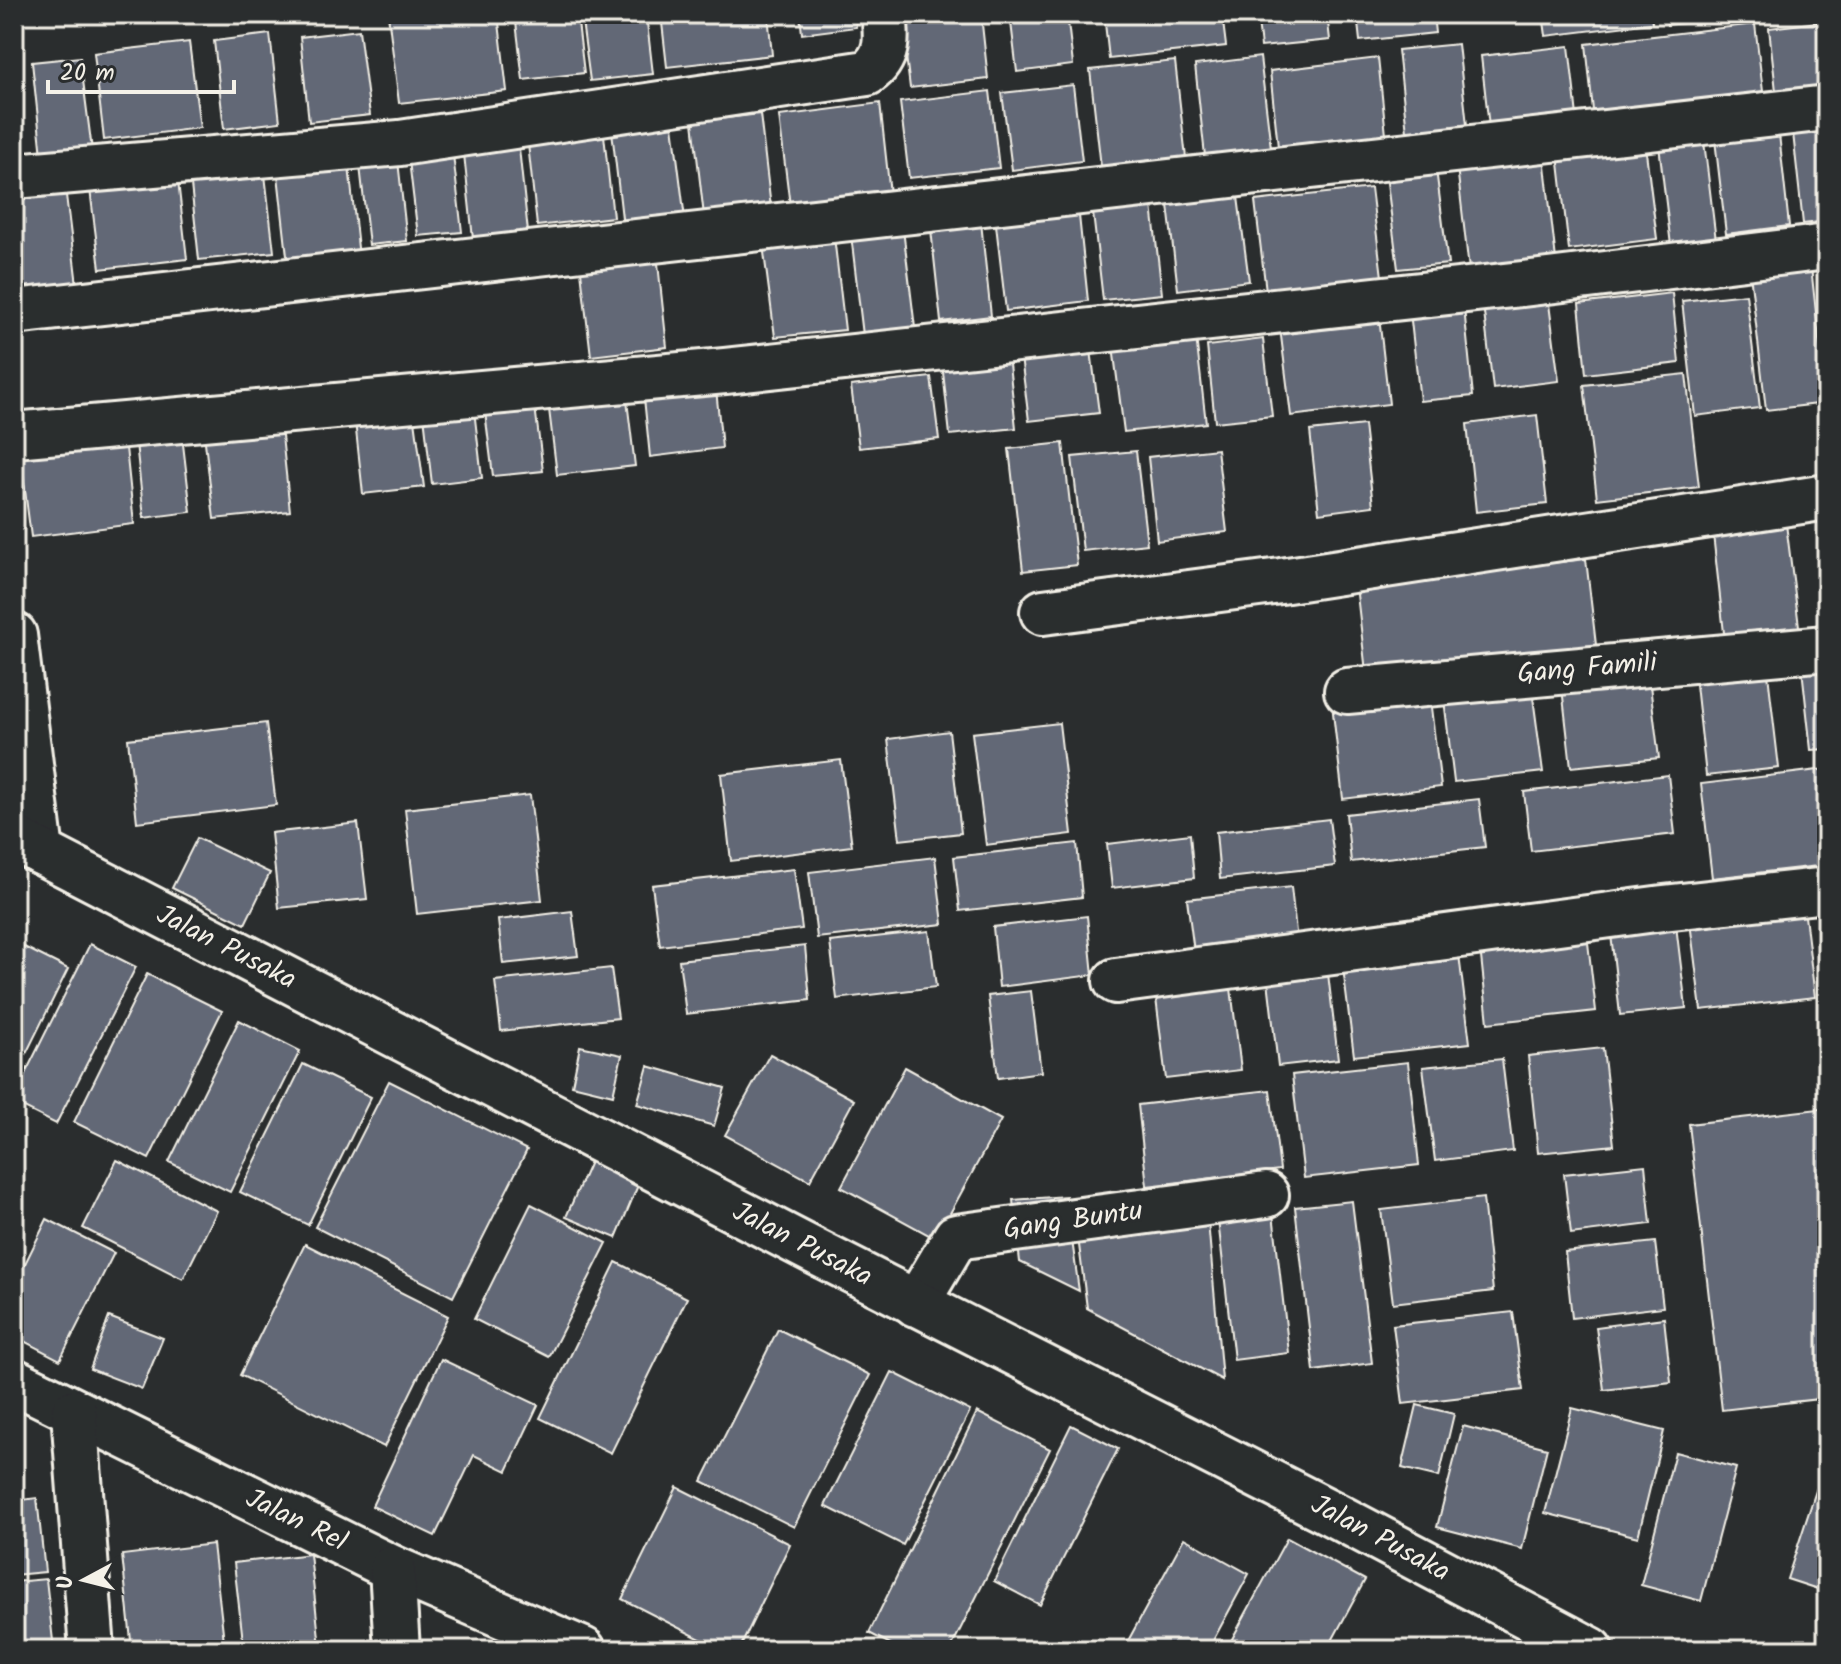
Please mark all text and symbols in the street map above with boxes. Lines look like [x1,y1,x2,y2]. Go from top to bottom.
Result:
scale bar [48,44,234,94]
text: 20 m [60,54,115,93]
street label: Gang Famili [1515,640,1660,698]
street label: Jalan Pusaka [148,893,304,1003]
street label: Gang Buntu [1000,1189,1146,1253]
street label: Jalan Pusaka [724,1190,880,1300]
street label: Jalan Rel [238,1477,355,1565]
street label: Jalan Pusaka [1302,1483,1458,1595]
north arrow [44,1540,124,1620]
text: U [48,1574,85,1591]

